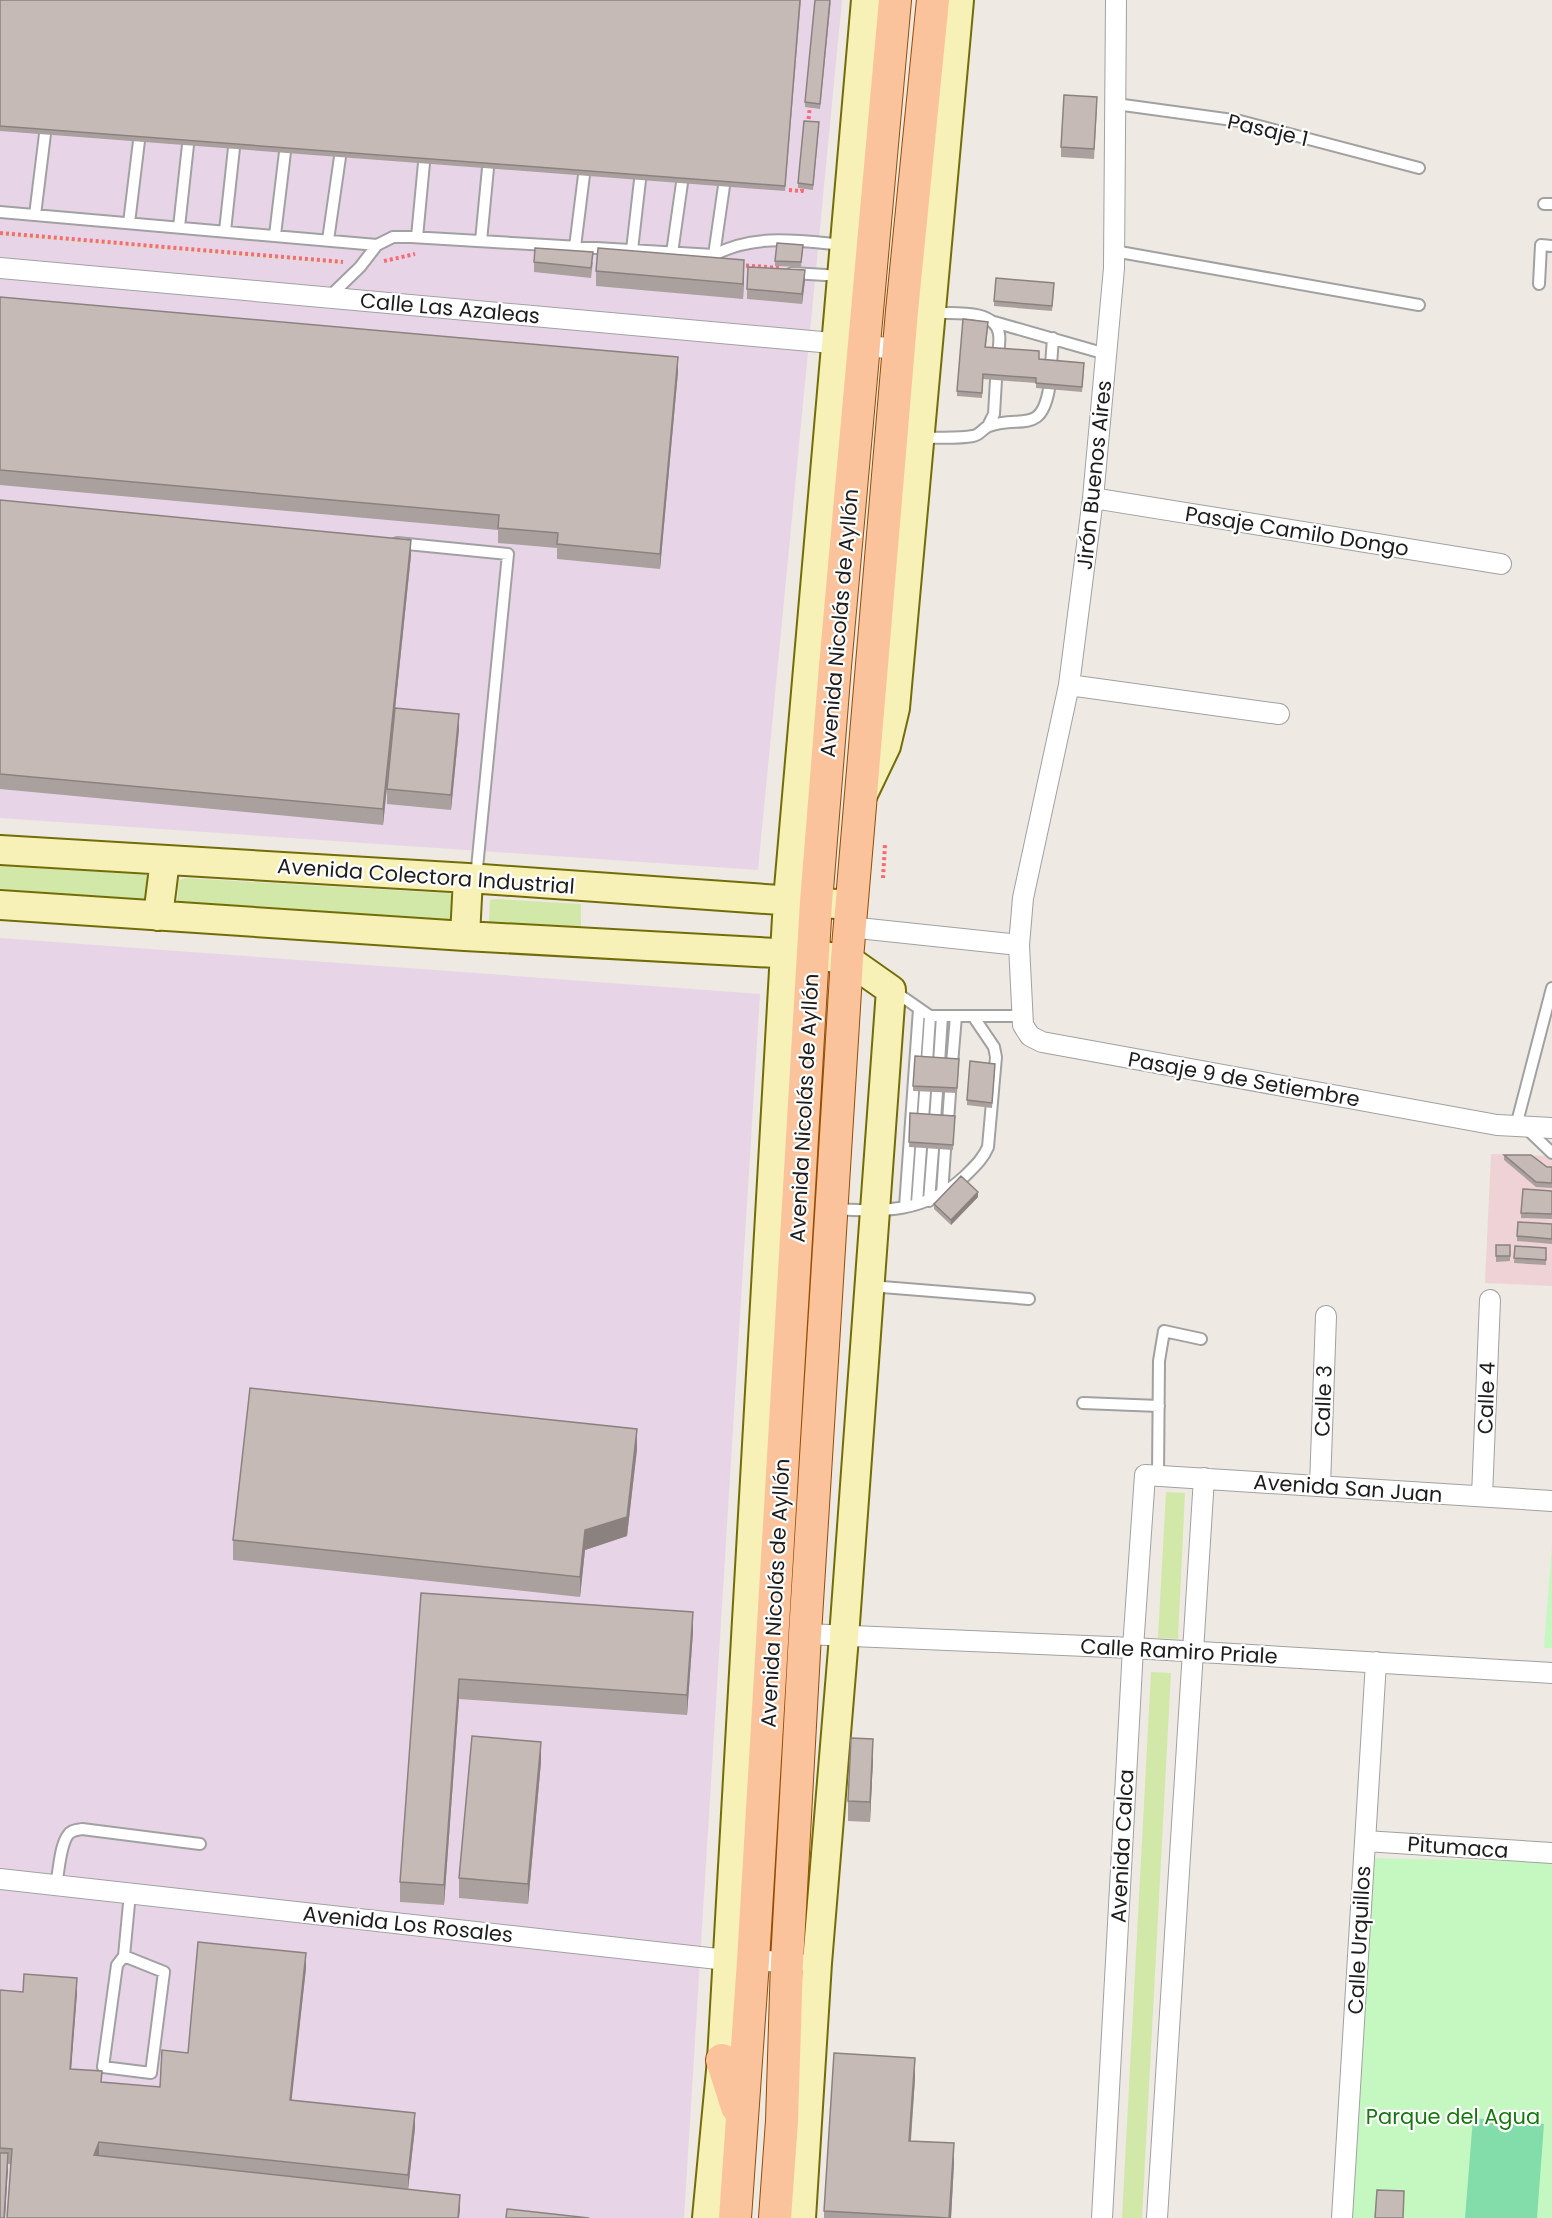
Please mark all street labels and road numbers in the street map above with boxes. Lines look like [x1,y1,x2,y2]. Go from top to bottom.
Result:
street label: Pasaje 1 [1225,107,1311,153]
street label: Calle Las Azaleas [359,286,541,330]
street label: Jirón Buenos Aires [1070,379,1118,571]
street label: Avenida Nicolás de Ayllón [813,487,865,759]
street label: Pasaje Camilo Dongo [1183,499,1411,563]
street label: Avenida Colectora Industrial [276,851,576,901]
street label: Avenida Nicolás de Ayllón [782,973,826,1243]
street label: Pasaje 9 de Setiembre [1126,1044,1362,1114]
street label: Calle 4 [1470,1361,1502,1435]
street label: Calle 3 [1307,1365,1339,1437]
street label: Avenida Nicolás de Ayllón [753,1458,797,1728]
street label: Avenida San Juan [1253,1467,1443,1509]
street label: Calle Ramiro Priale [1080,1631,1278,1671]
street label: Avenida Calca [1103,1768,1141,1924]
street label: Pitumaca [1407,1829,1509,1865]
street label: Calle Urquillos [1341,1865,1377,2015]
street label: Avenida Los Rosales [301,1899,515,1949]

